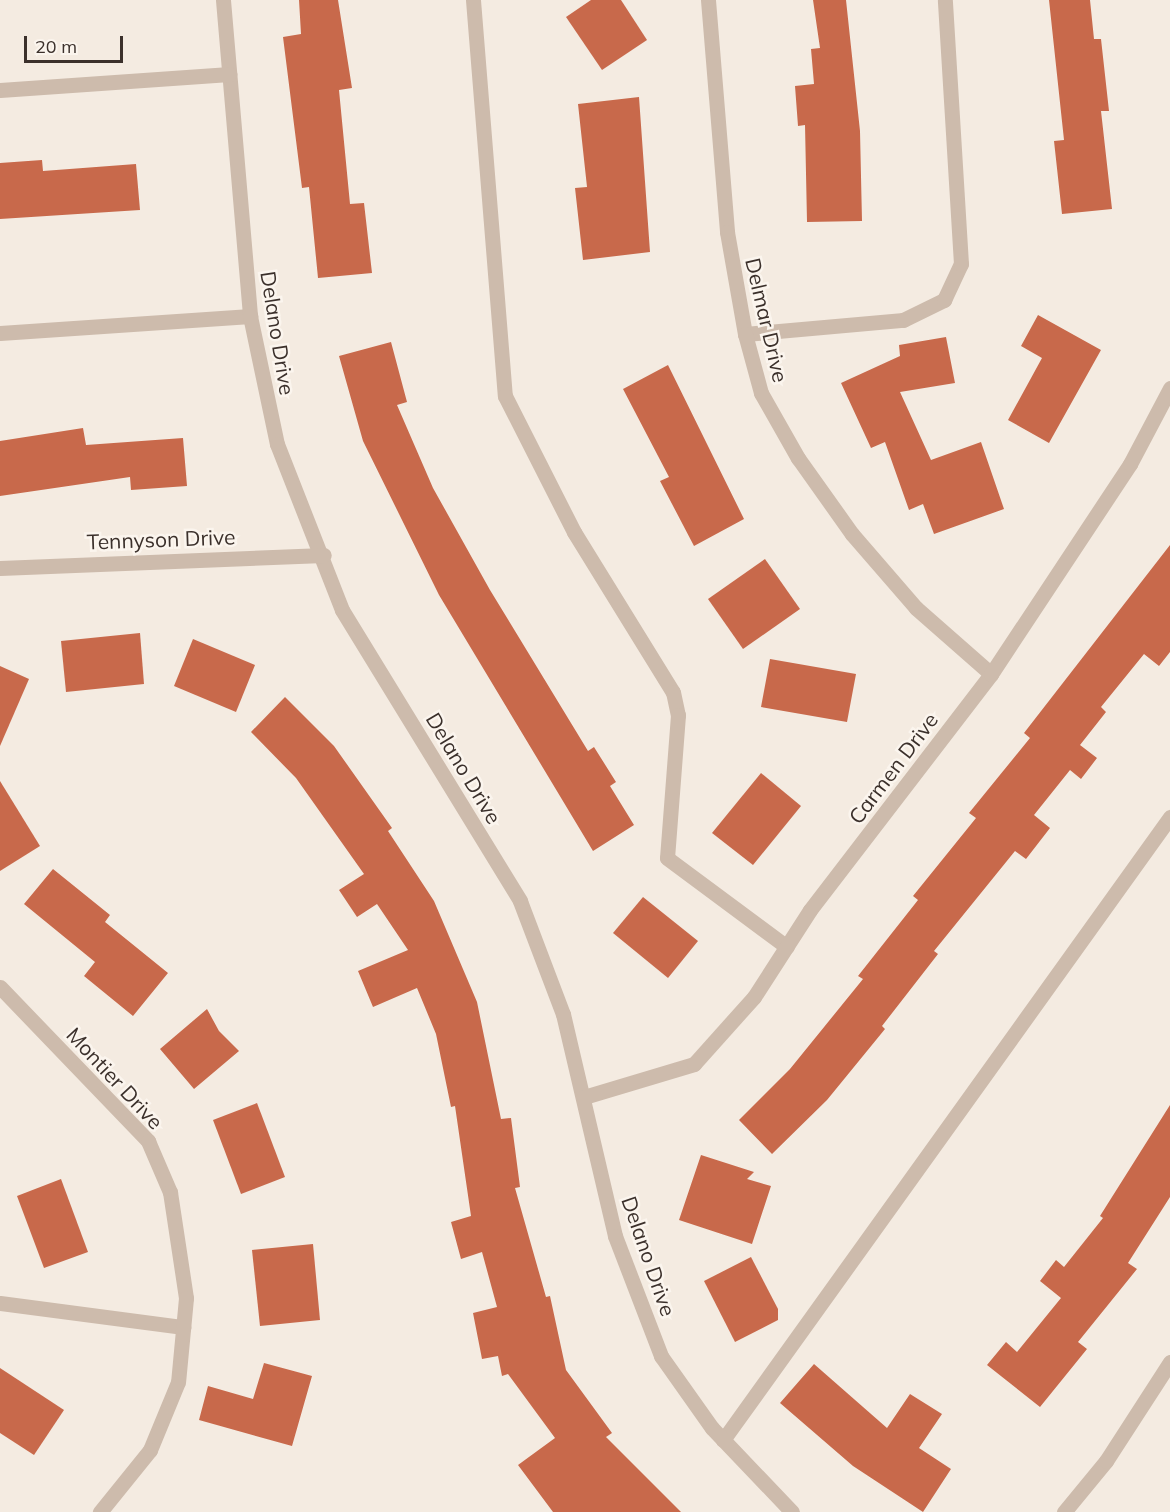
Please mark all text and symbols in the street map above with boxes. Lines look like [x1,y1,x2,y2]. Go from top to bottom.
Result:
scale bar [27,24,126,62]
text: 20 m [35,35,77,58]
street label: Delmar Drive [740,255,794,385]
street label: Delano Drive [256,269,300,397]
street label: Tennyson Drive [86,524,236,554]
street label: Carmen Drive [843,707,943,829]
street label: Delano Drive [421,708,507,828]
street label: Montier Drive [61,1022,169,1134]
street label: Delano Drive [617,1193,681,1319]

